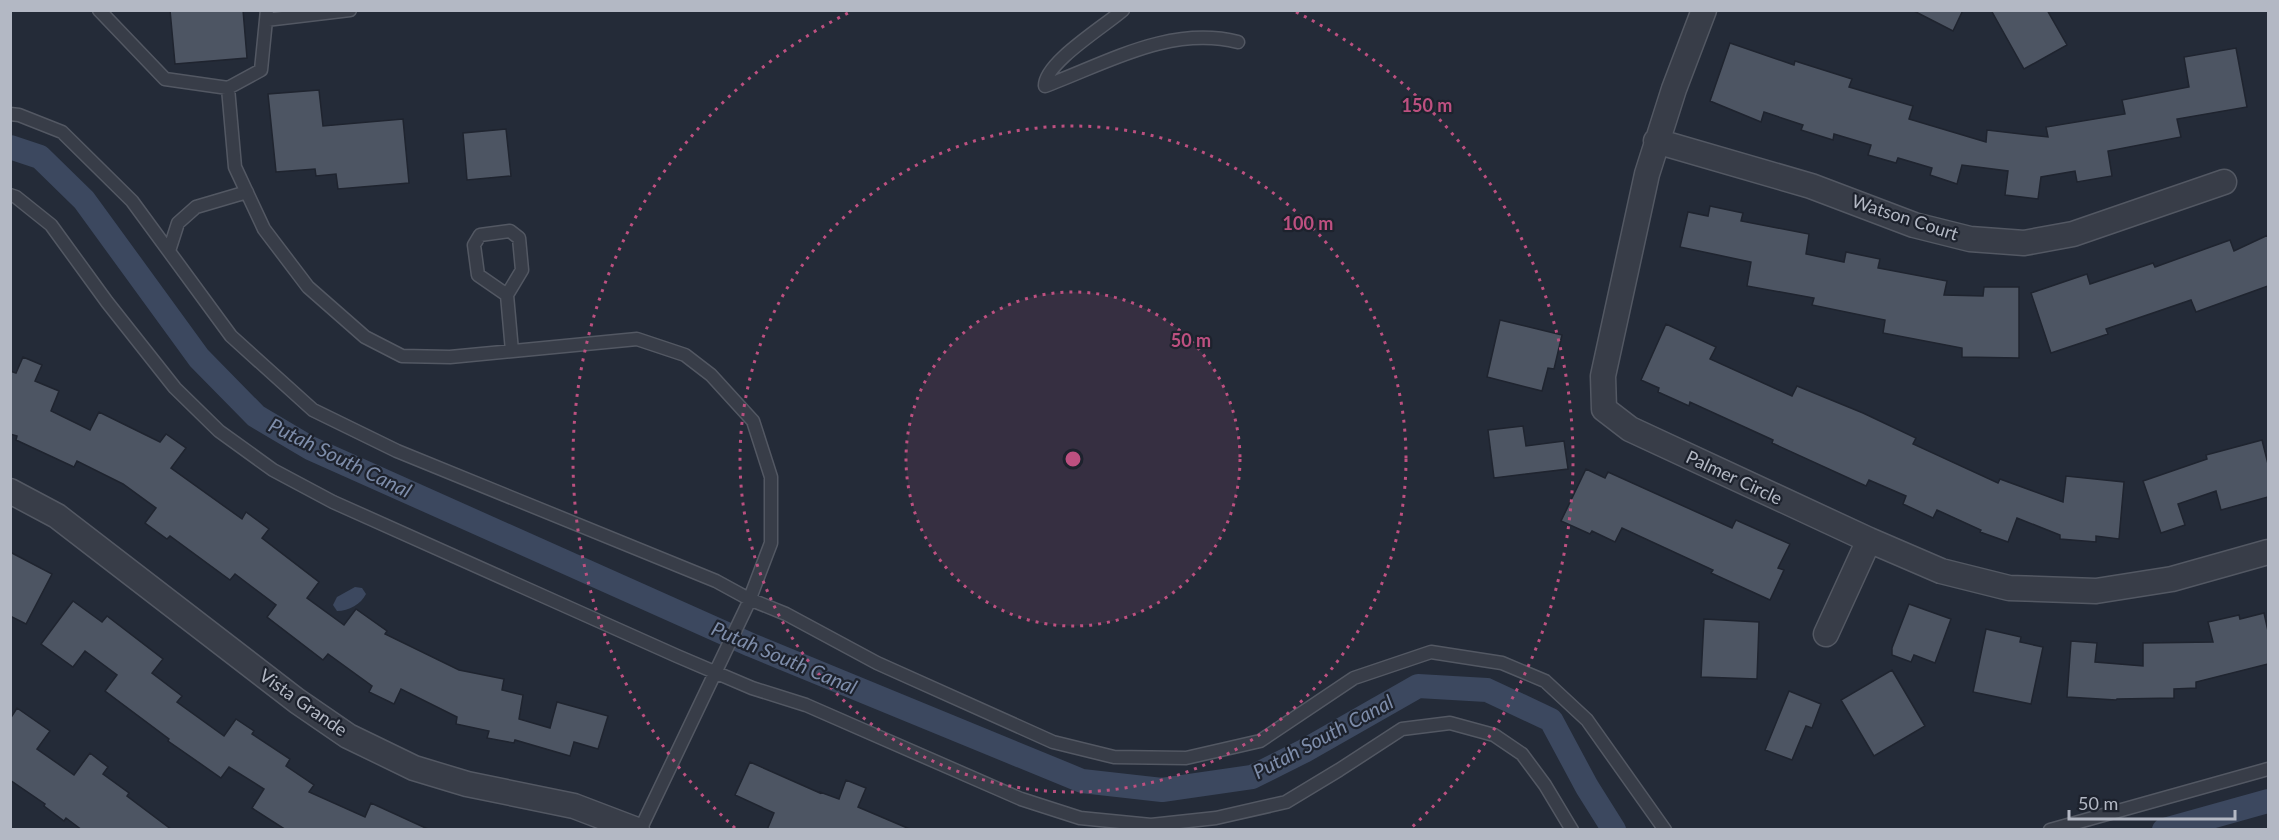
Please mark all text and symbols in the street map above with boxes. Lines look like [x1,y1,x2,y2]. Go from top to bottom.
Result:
text: 150 m [1402,94,1452,116]
street label: Watson Court [1849,189,1962,245]
text: 100 m [1283,212,1333,234]
text: 50 m [1171,329,1211,351]
water label: Putah South Canal [265,412,416,502]
street label: Palmer Circle [1683,445,1786,509]
centre of rings [1063,449,1083,469]
water label: Putah South Canal [708,616,861,699]
street label: Vista Grande [255,664,352,741]
water label: Putah South Canal [1248,689,1397,783]
scale bar [2069,783,2236,821]
text: 50 m [2078,792,2118,814]

